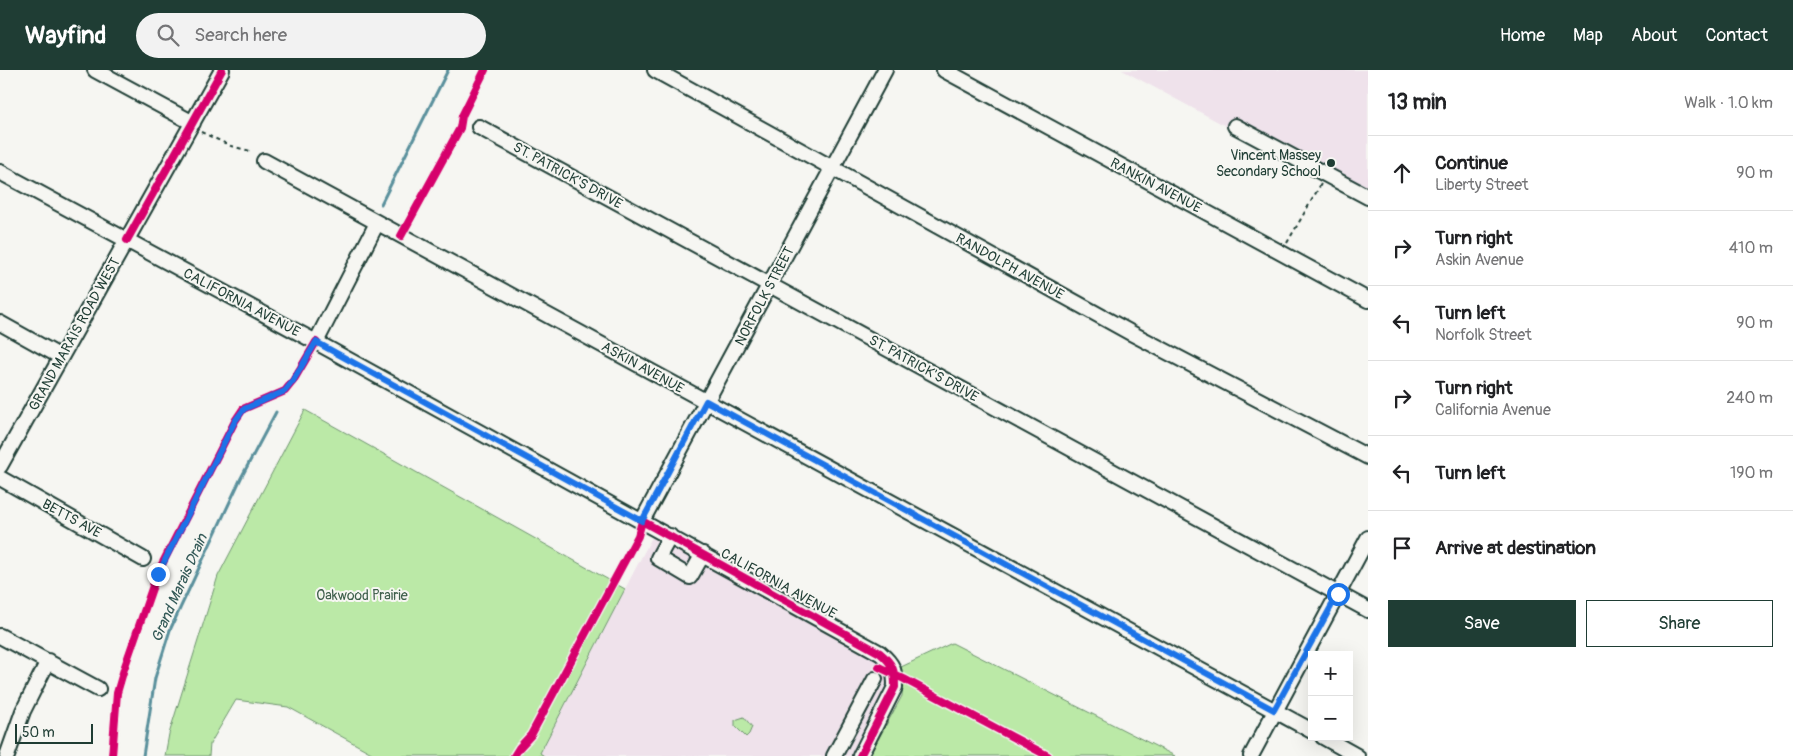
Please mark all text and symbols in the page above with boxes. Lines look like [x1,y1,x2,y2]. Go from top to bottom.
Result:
search box [136,13,486,58]
text: Wayfind [25,21,106,50]
icon: search [154,21,182,49]
text: Search here [194,23,287,47]
text: Home [1500,24,1545,47]
text: Map [1573,24,1603,47]
text: About [1631,24,1677,47]
text: Contact [1705,24,1768,47]
text: 13 min [1388,89,1447,116]
text: Walk · 1.0 km [1684,93,1773,113]
street label: ST. PATRICK'S DRIVE [510,138,625,213]
place label: Vincent Massey Secondary School [1216,147,1321,180]
text: Continue [1435,151,1508,175]
street label: RANKIN AVENUE [1107,154,1204,217]
marker: Vincent Massey Secondary School [1325,157,1337,169]
icon: ahead [1388,159,1416,187]
text: 90 m [1736,163,1773,183]
text: Liberty Street [1435,175,1528,195]
text: Turn right [1435,226,1513,250]
street label: RANDOLPH AVENUE [953,230,1067,303]
icon: right [1388,234,1416,262]
text: 410 m [1729,238,1773,258]
street label: NORFOLK STREET [731,244,798,349]
text: Askin Avenue [1435,250,1524,270]
street label: GRAND MARAIS ROAD WEST [25,255,124,414]
street label: CALIFORNIA AVENUE [180,264,303,340]
text: Turn left [1435,301,1505,325]
icon: left [1388,309,1416,337]
text: 90 m [1736,313,1773,333]
text: Norfolk Street [1435,325,1532,345]
street label: ST. PATRICK'S DRIVE [866,331,981,406]
street label: ASKIN AVENUE [599,338,687,397]
text: Turn right [1435,376,1513,400]
icon: right [1388,384,1416,412]
text: 240 m [1726,388,1773,408]
text: California Avenue [1435,400,1551,420]
icon: left [1388,459,1416,487]
text: Turn left [1435,461,1505,485]
text: 190 m [1730,463,1773,483]
street label: BETTS AVE [39,495,104,542]
water label: Grand Marais Drain [147,530,212,645]
icon: arrive [1388,534,1416,562]
text: Arrive at destination [1435,536,1596,560]
street label: CALIFORNIA AVENUE [718,545,840,622]
route end [147,563,170,586]
route start [1327,583,1350,606]
park label: Oakwood Prairie [316,587,408,604]
button: Save [1388,600,1576,647]
button: Share [1586,600,1773,647]
map controls [1308,651,1353,741]
button: + [1308,651,1353,696]
button: − [1308,696,1353,741]
scale bar [15,721,92,744]
text: 50 m [22,724,55,741]

